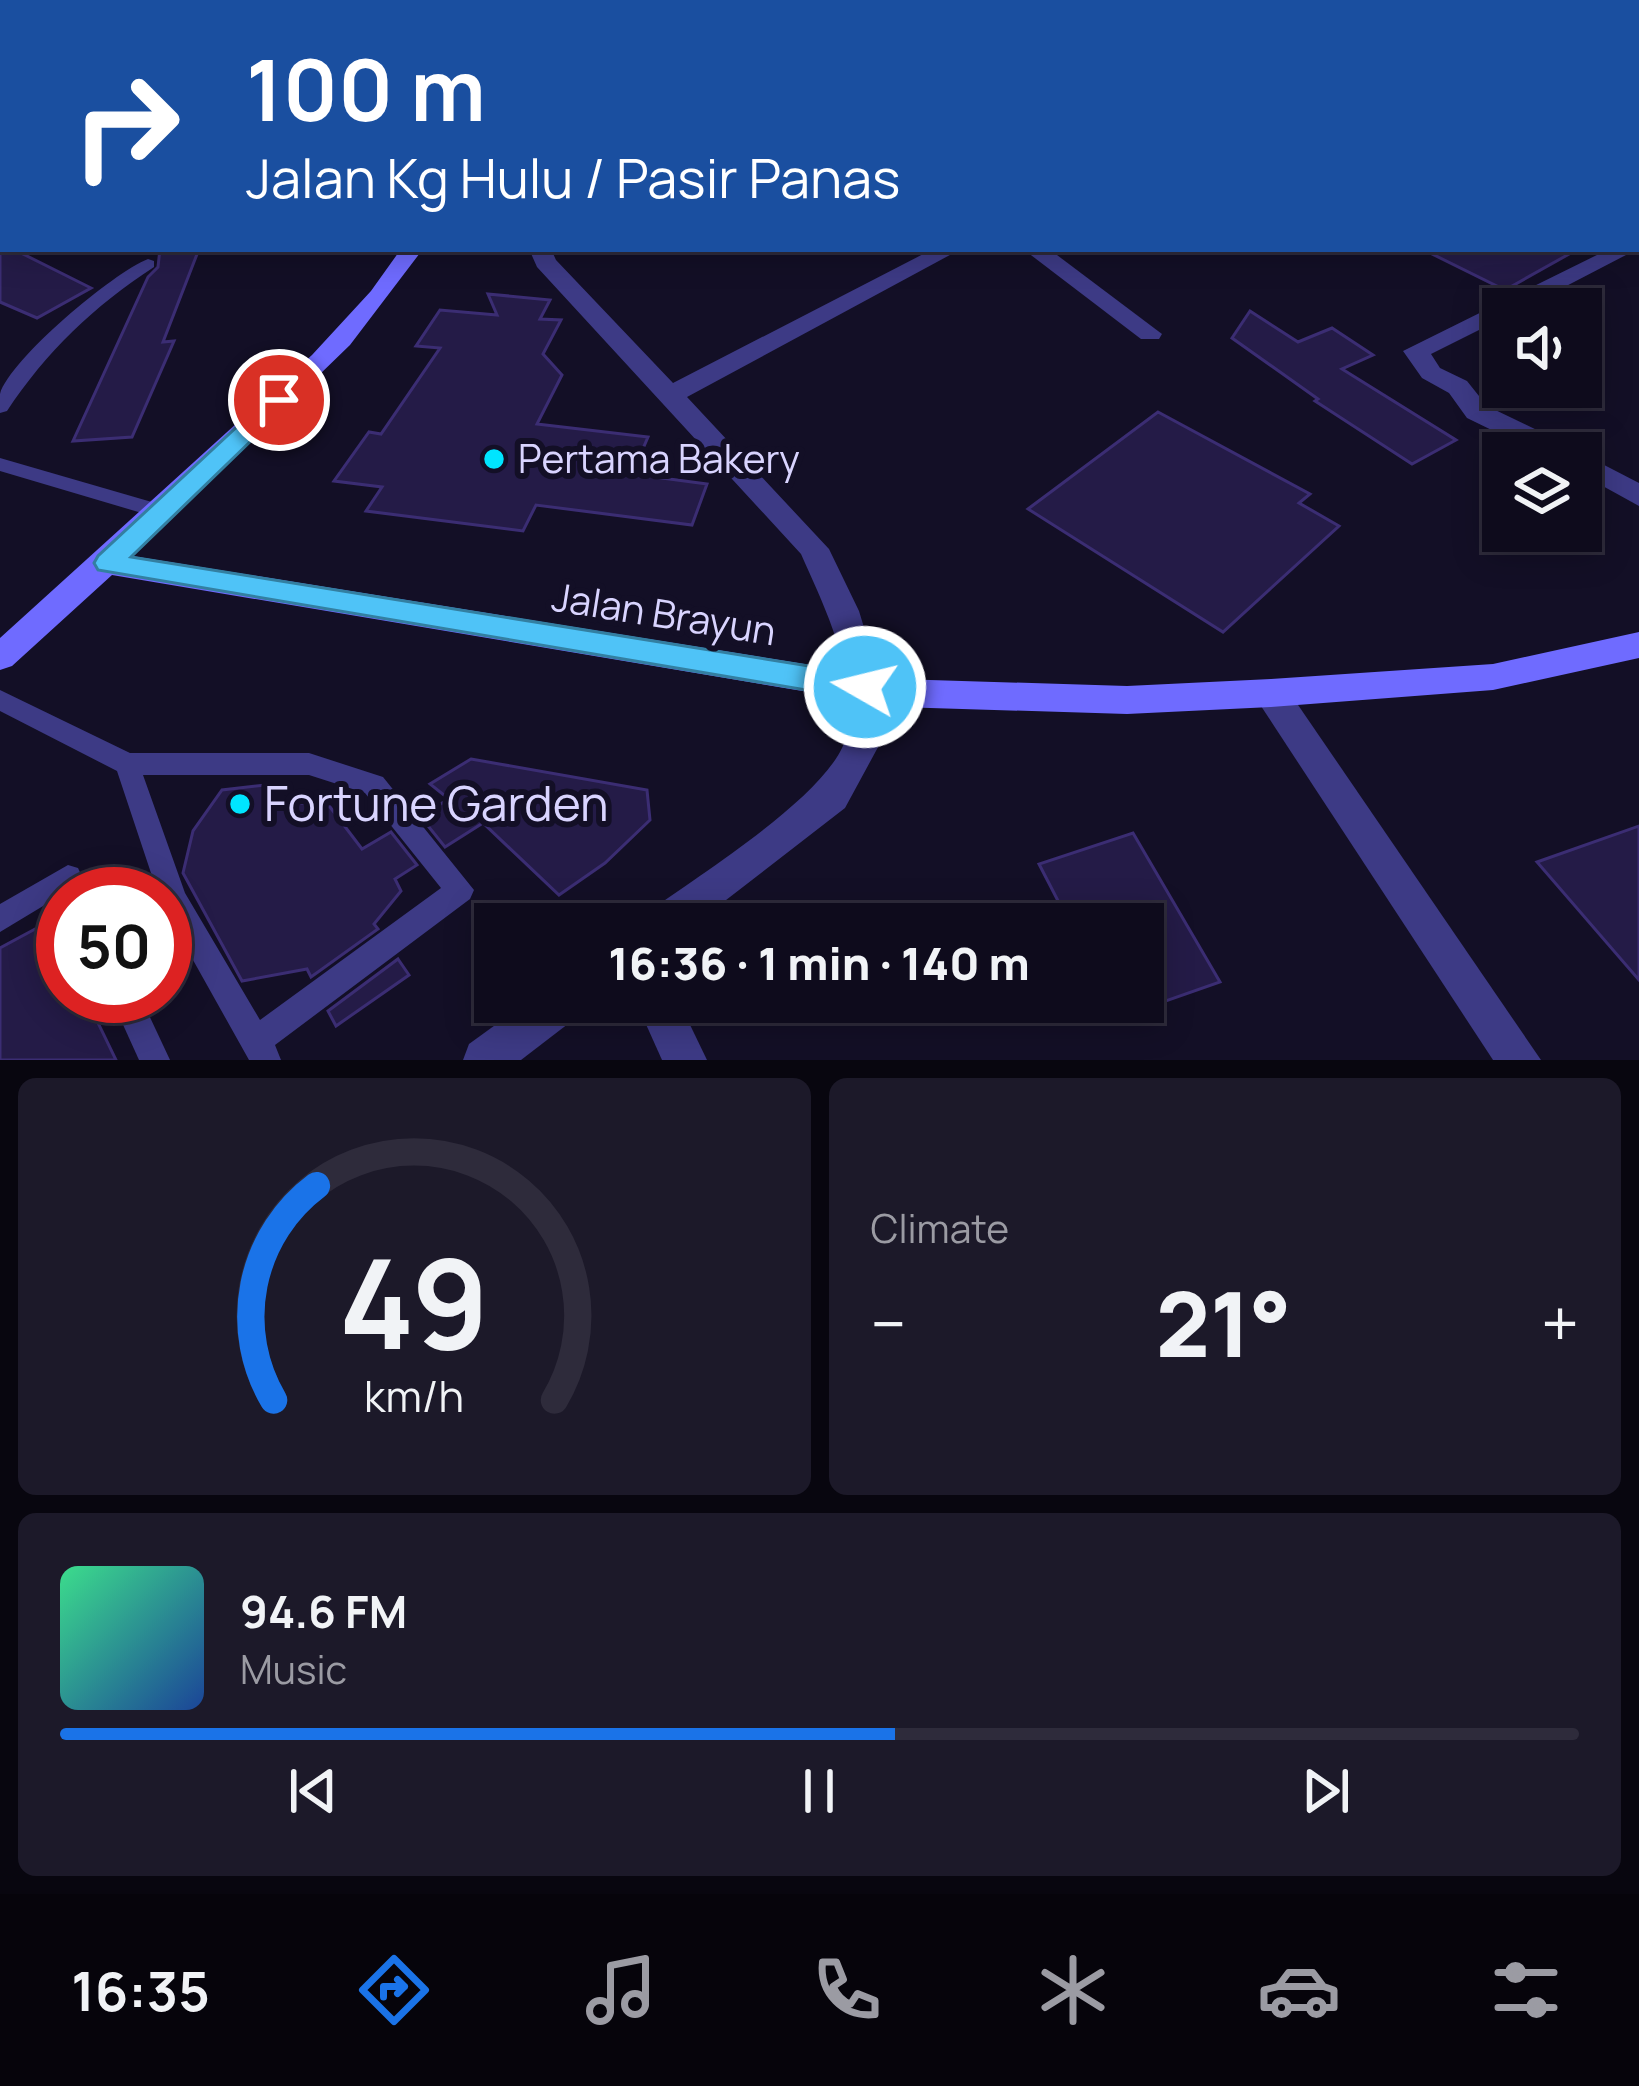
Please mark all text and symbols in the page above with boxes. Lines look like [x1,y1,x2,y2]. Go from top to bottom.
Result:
text: 100 m [246,31,486,146]
icon: right [48,48,204,204]
text: Jalan Kg Hulu / Pasir Panas [246,140,900,214]
map controls [1482,288,1602,552]
button: sound [1482,288,1602,408]
pin [228,349,330,451]
icon: arrive [246,367,312,433]
place label: Pertama Bakery [518,431,800,485]
button: layers [1482,432,1602,552]
marker: Pertama Bakery [481,446,507,472]
street label: Jalan Brayun [548,569,780,657]
position arrow [802,624,928,750]
place label: Fortune Garden [264,770,609,835]
marker: Fortune Garden [227,791,253,817]
speed limit sign: 50 [36,867,192,1023]
text: 16:36 · 1 min · 140 m [608,932,1030,994]
text: Climate [871,1201,1009,1255]
text: 49 [339,1216,489,1386]
text: 21° [1156,1261,1291,1384]
text: − [871,1278,906,1368]
text: + [1541,1278,1579,1368]
text: km/h [364,1365,464,1424]
text: 94.6 FM [240,1580,407,1642]
text: Music [240,1642,347,1696]
icon: previous [280,1758,346,1824]
icon: pause [786,1758,852,1824]
icon: next [1293,1758,1359,1824]
icon: directions [352,1948,436,2032]
icon: music [579,1948,663,2032]
icon: phone [805,1948,889,2032]
icon: climate [1031,1948,1115,2032]
icon: car [1257,1948,1341,2032]
icon: filters [1484,1948,1568,2032]
text: 16:35 [71,1953,210,2027]

